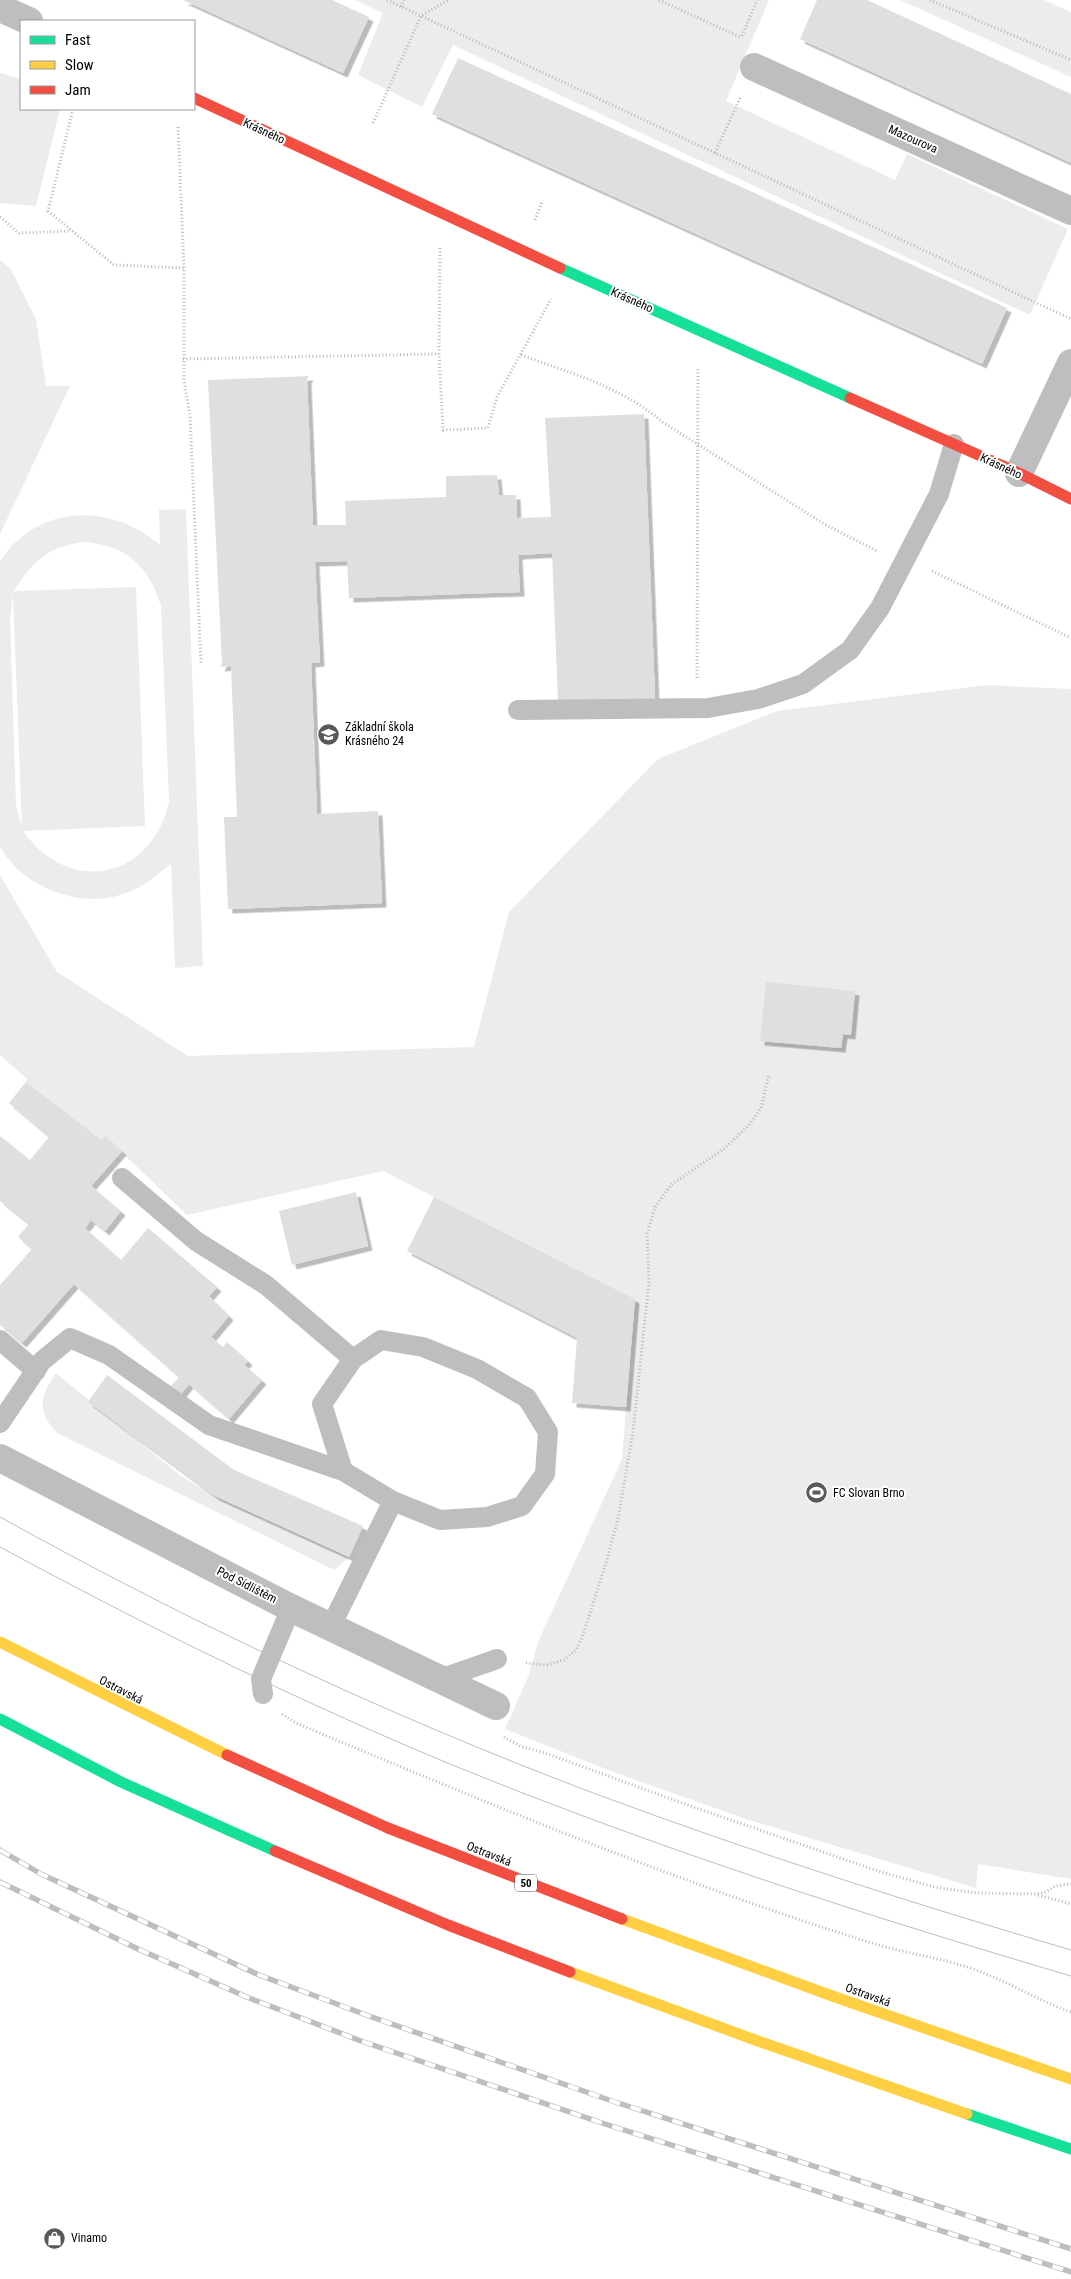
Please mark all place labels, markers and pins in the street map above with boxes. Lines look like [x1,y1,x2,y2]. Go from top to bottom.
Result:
place label: Základní škola Krásného 24 [345,720,414,748]
school or university icon: Základní škola Krásného 24 [317,722,341,746]
sports icon: FC Slovan Brno [805,1481,829,1505]
place label: FC Slovan Brno [833,1486,905,1500]
shop icon: Vinamo [43,2226,67,2250]
place label: Vinamo [71,2231,107,2245]

